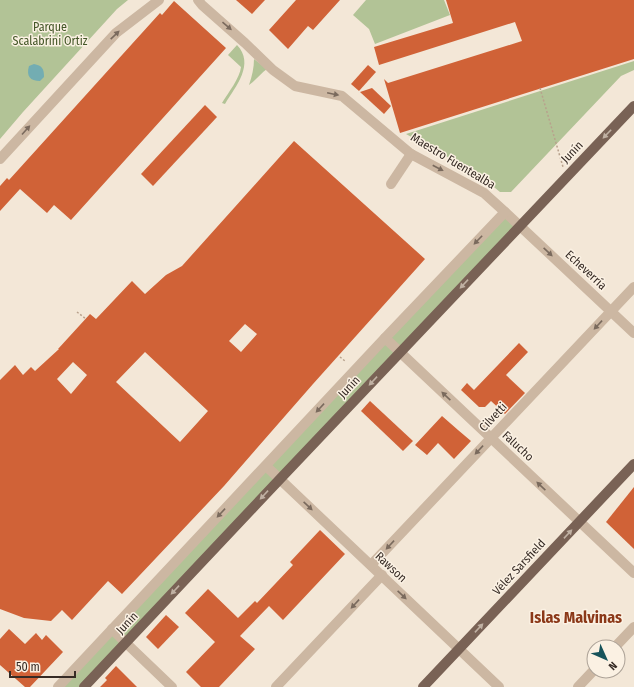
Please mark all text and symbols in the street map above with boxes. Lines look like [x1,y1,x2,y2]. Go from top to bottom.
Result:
park label: Parque Scalabrini Ortiz [13,20,88,48]
one-way arrow [221,22,232,31]
one-way arrow [110,30,120,39]
one-way arrow [327,92,339,98]
one-way arrow [22,125,31,135]
one-way arrow [602,129,612,139]
street label: Maestro Fuentealba [408,130,498,192]
street label: Junín [558,138,586,166]
one-way arrow [432,165,444,172]
one-way arrow [473,235,483,245]
one-way arrow [543,247,553,257]
street label: Echeverría [562,247,610,293]
one-way arrow [459,279,469,289]
one-way arrow [593,320,602,330]
street label: Junín [335,373,363,401]
one-way arrow [368,376,378,386]
one-way arrow [441,392,451,401]
street label: Cilvetti [476,400,510,434]
one-way arrow [316,403,325,412]
street label: Falucho [500,428,536,464]
one-way arrow [474,445,484,455]
one-way arrow [536,481,546,490]
one-way arrow [260,490,269,500]
one-way arrow [303,501,313,511]
one-way arrow [217,507,226,518]
one-way arrow [564,529,573,539]
street label: Vélez Sarsfield [490,536,548,598]
one-way arrow [385,540,395,550]
street label: Rawson [372,549,410,585]
one-way arrow [170,585,180,595]
one-way arrow [398,590,407,599]
one-way arrow [350,599,360,609]
district label: Islas Malvinas [530,608,622,627]
street label: Junín [113,609,141,637]
one-way arrow [474,623,484,633]
north arrow [586,639,626,679]
scale bar [10,653,75,679]
text: N [606,659,620,673]
text: 50 m [16,660,40,674]

